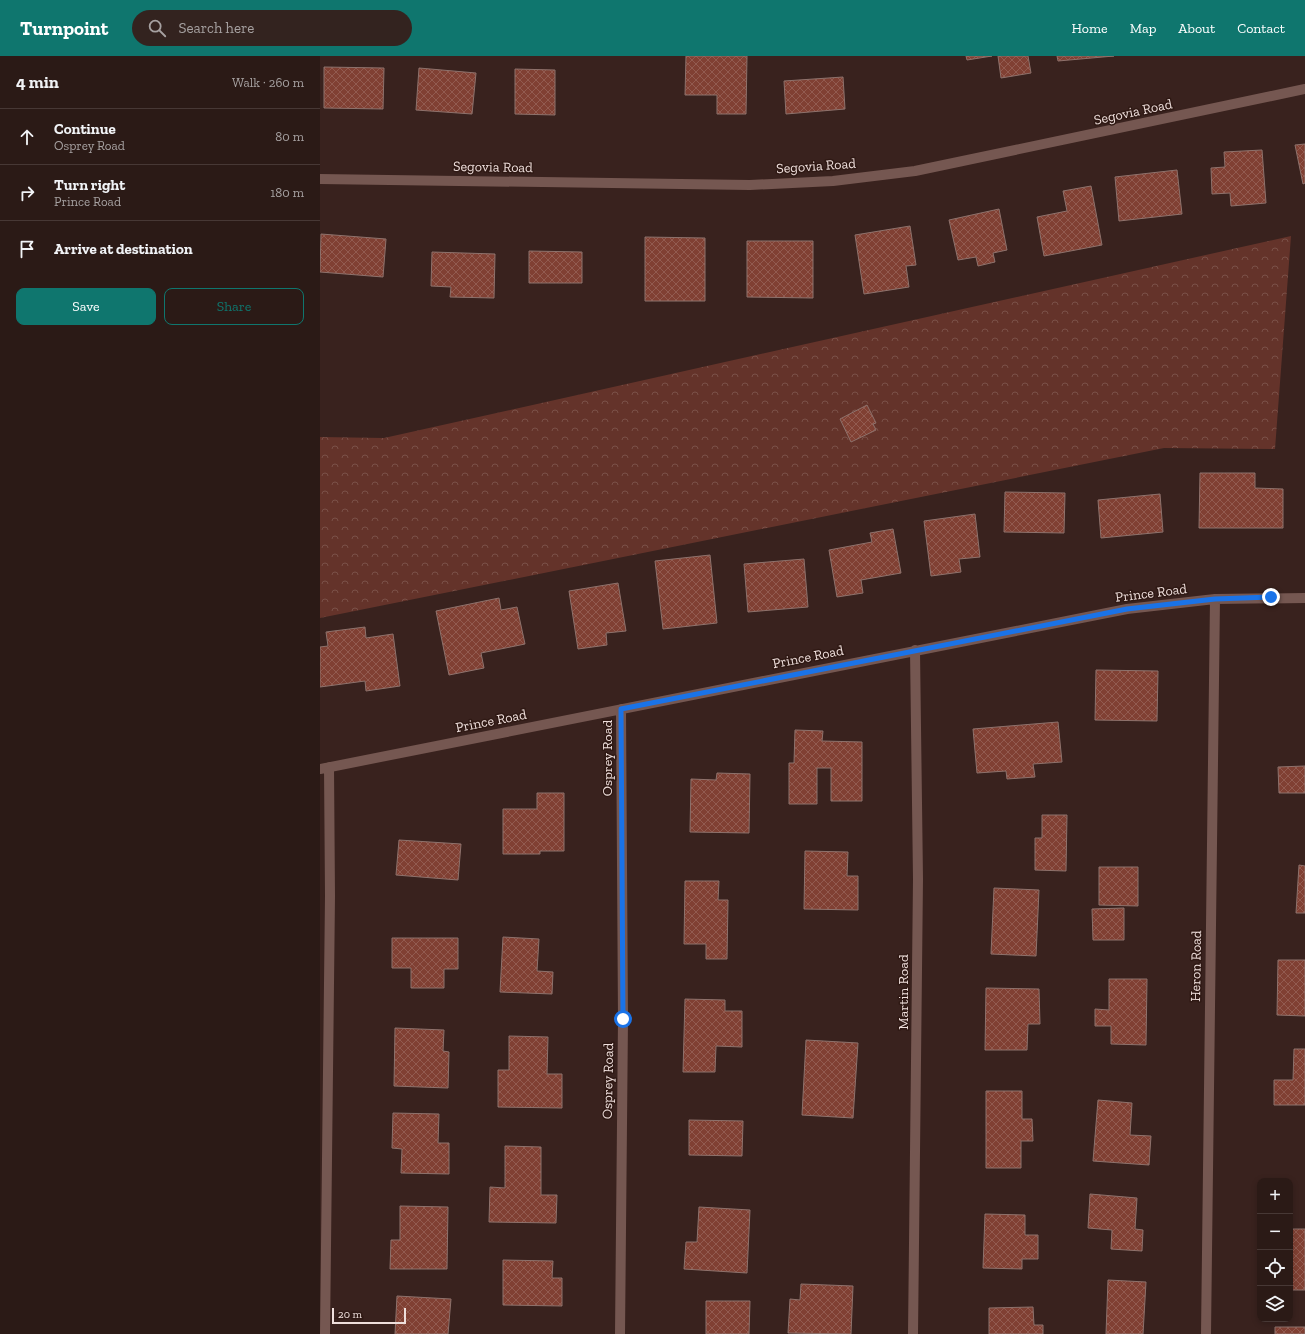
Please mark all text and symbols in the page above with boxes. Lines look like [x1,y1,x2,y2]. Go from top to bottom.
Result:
search box [132,10,412,46]
text: Turnpoint [20,17,108,40]
icon: search [146,17,168,39]
text: Search here [178,19,254,37]
text: Home [1072,20,1108,37]
text: Map [1130,20,1156,37]
text: About [1178,20,1215,37]
text: Contact [1237,20,1285,37]
text: 4 min [16,72,59,92]
text: Walk · 260 m [232,75,304,90]
street label: Segovia Road [1092,95,1174,129]
text: Continue [54,120,116,138]
icon: ahead [16,126,38,148]
text: 80 m [275,129,304,144]
text: Osprey Road [54,138,125,153]
street label: Segovia Road [776,155,857,177]
street label: Segovia Road [453,158,533,176]
text: Turn right [54,176,125,194]
icon: right [16,182,38,204]
text: 180 m [270,185,304,200]
text: Prince Road [54,194,121,209]
icon: arrive [16,238,38,260]
text: Arrive at destination [54,240,193,258]
button: Save [16,288,156,325]
button: Share [164,288,304,325]
street label: Prince Road [1114,580,1188,606]
route end [1262,588,1280,606]
street label: Prince Road [771,642,845,672]
street label: Prince Road [454,706,528,736]
street label: Osprey Road [599,720,616,796]
street label: Heron Road [1187,930,1205,1002]
street label: Martin Road [895,954,912,1030]
route start [614,1010,632,1028]
street label: Osprey Road [599,1042,617,1119]
map controls [1257,1178,1293,1322]
button: + [1257,1178,1293,1214]
button: − [1257,1214,1293,1250]
button: locate [1257,1250,1293,1286]
button: layers [1257,1286,1293,1322]
scale bar [332,1306,406,1325]
text: 20 m [338,1308,362,1321]

